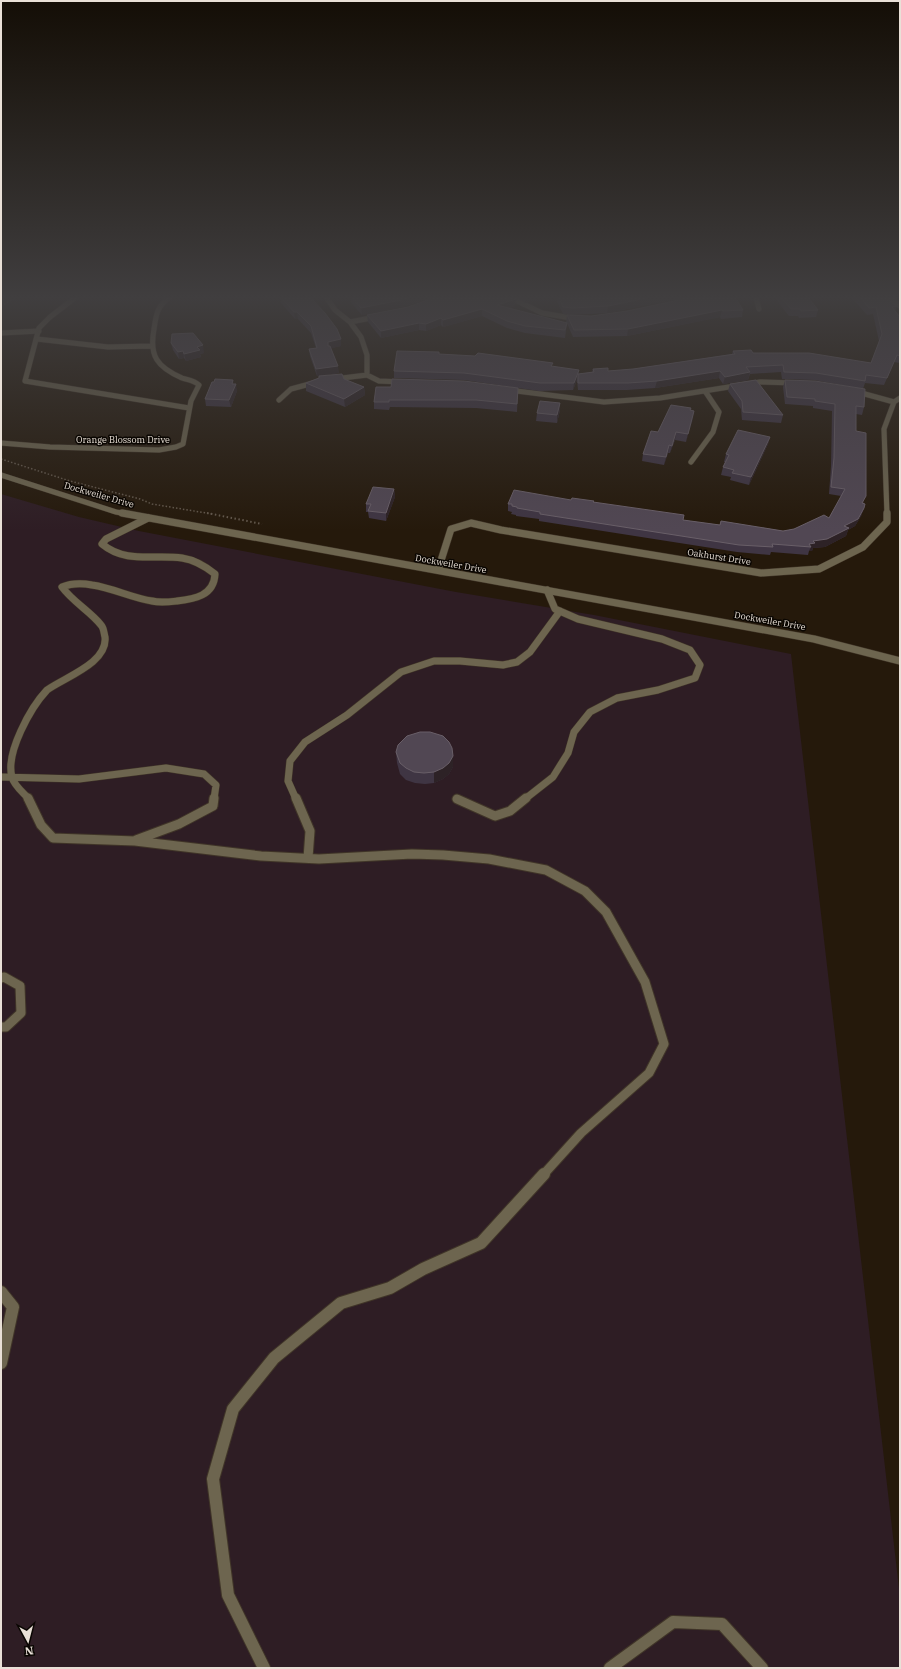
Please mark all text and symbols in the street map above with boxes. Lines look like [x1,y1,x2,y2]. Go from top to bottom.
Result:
street label: Orange Blossom Drive [76,434,170,445]
street label: Dockweiler Drive [63,479,136,510]
street label: Oakhurst Drive [687,546,752,567]
street label: Dockweiler Drive [415,552,488,575]
street label: Dockweiler Drive [734,609,807,632]
north arrow [8,1621,48,1661]
text: N [24,1643,34,1658]

